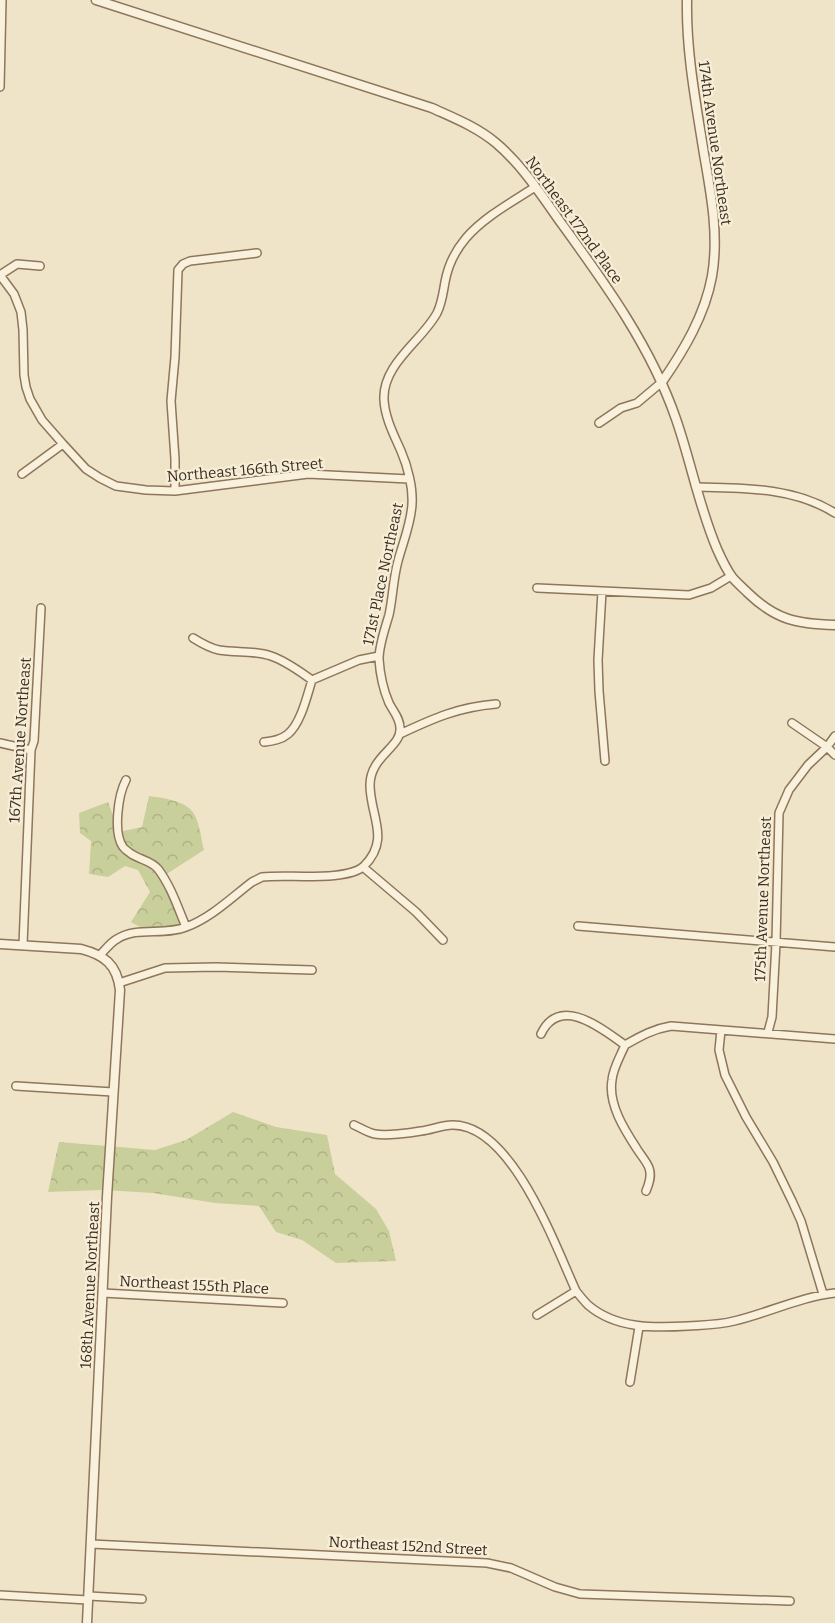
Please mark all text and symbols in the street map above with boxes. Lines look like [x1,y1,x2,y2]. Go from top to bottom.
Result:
street label: 174th Avenue Northeast [695,60,736,227]
street label: Northeast 172nd Place [522,153,626,287]
street label: Northeast 166th Street [166,454,325,486]
street label: 171st Place Northeast [359,500,407,647]
street label: 167th Avenue Northeast [5,656,35,823]
street label: 175th Avenue Northeast [751,816,775,982]
street label: 168th Avenue Northeast [77,1200,103,1369]
street label: Northeast 155th Place [119,1272,269,1298]
street label: Northeast 152nd Street [328,1533,489,1559]

